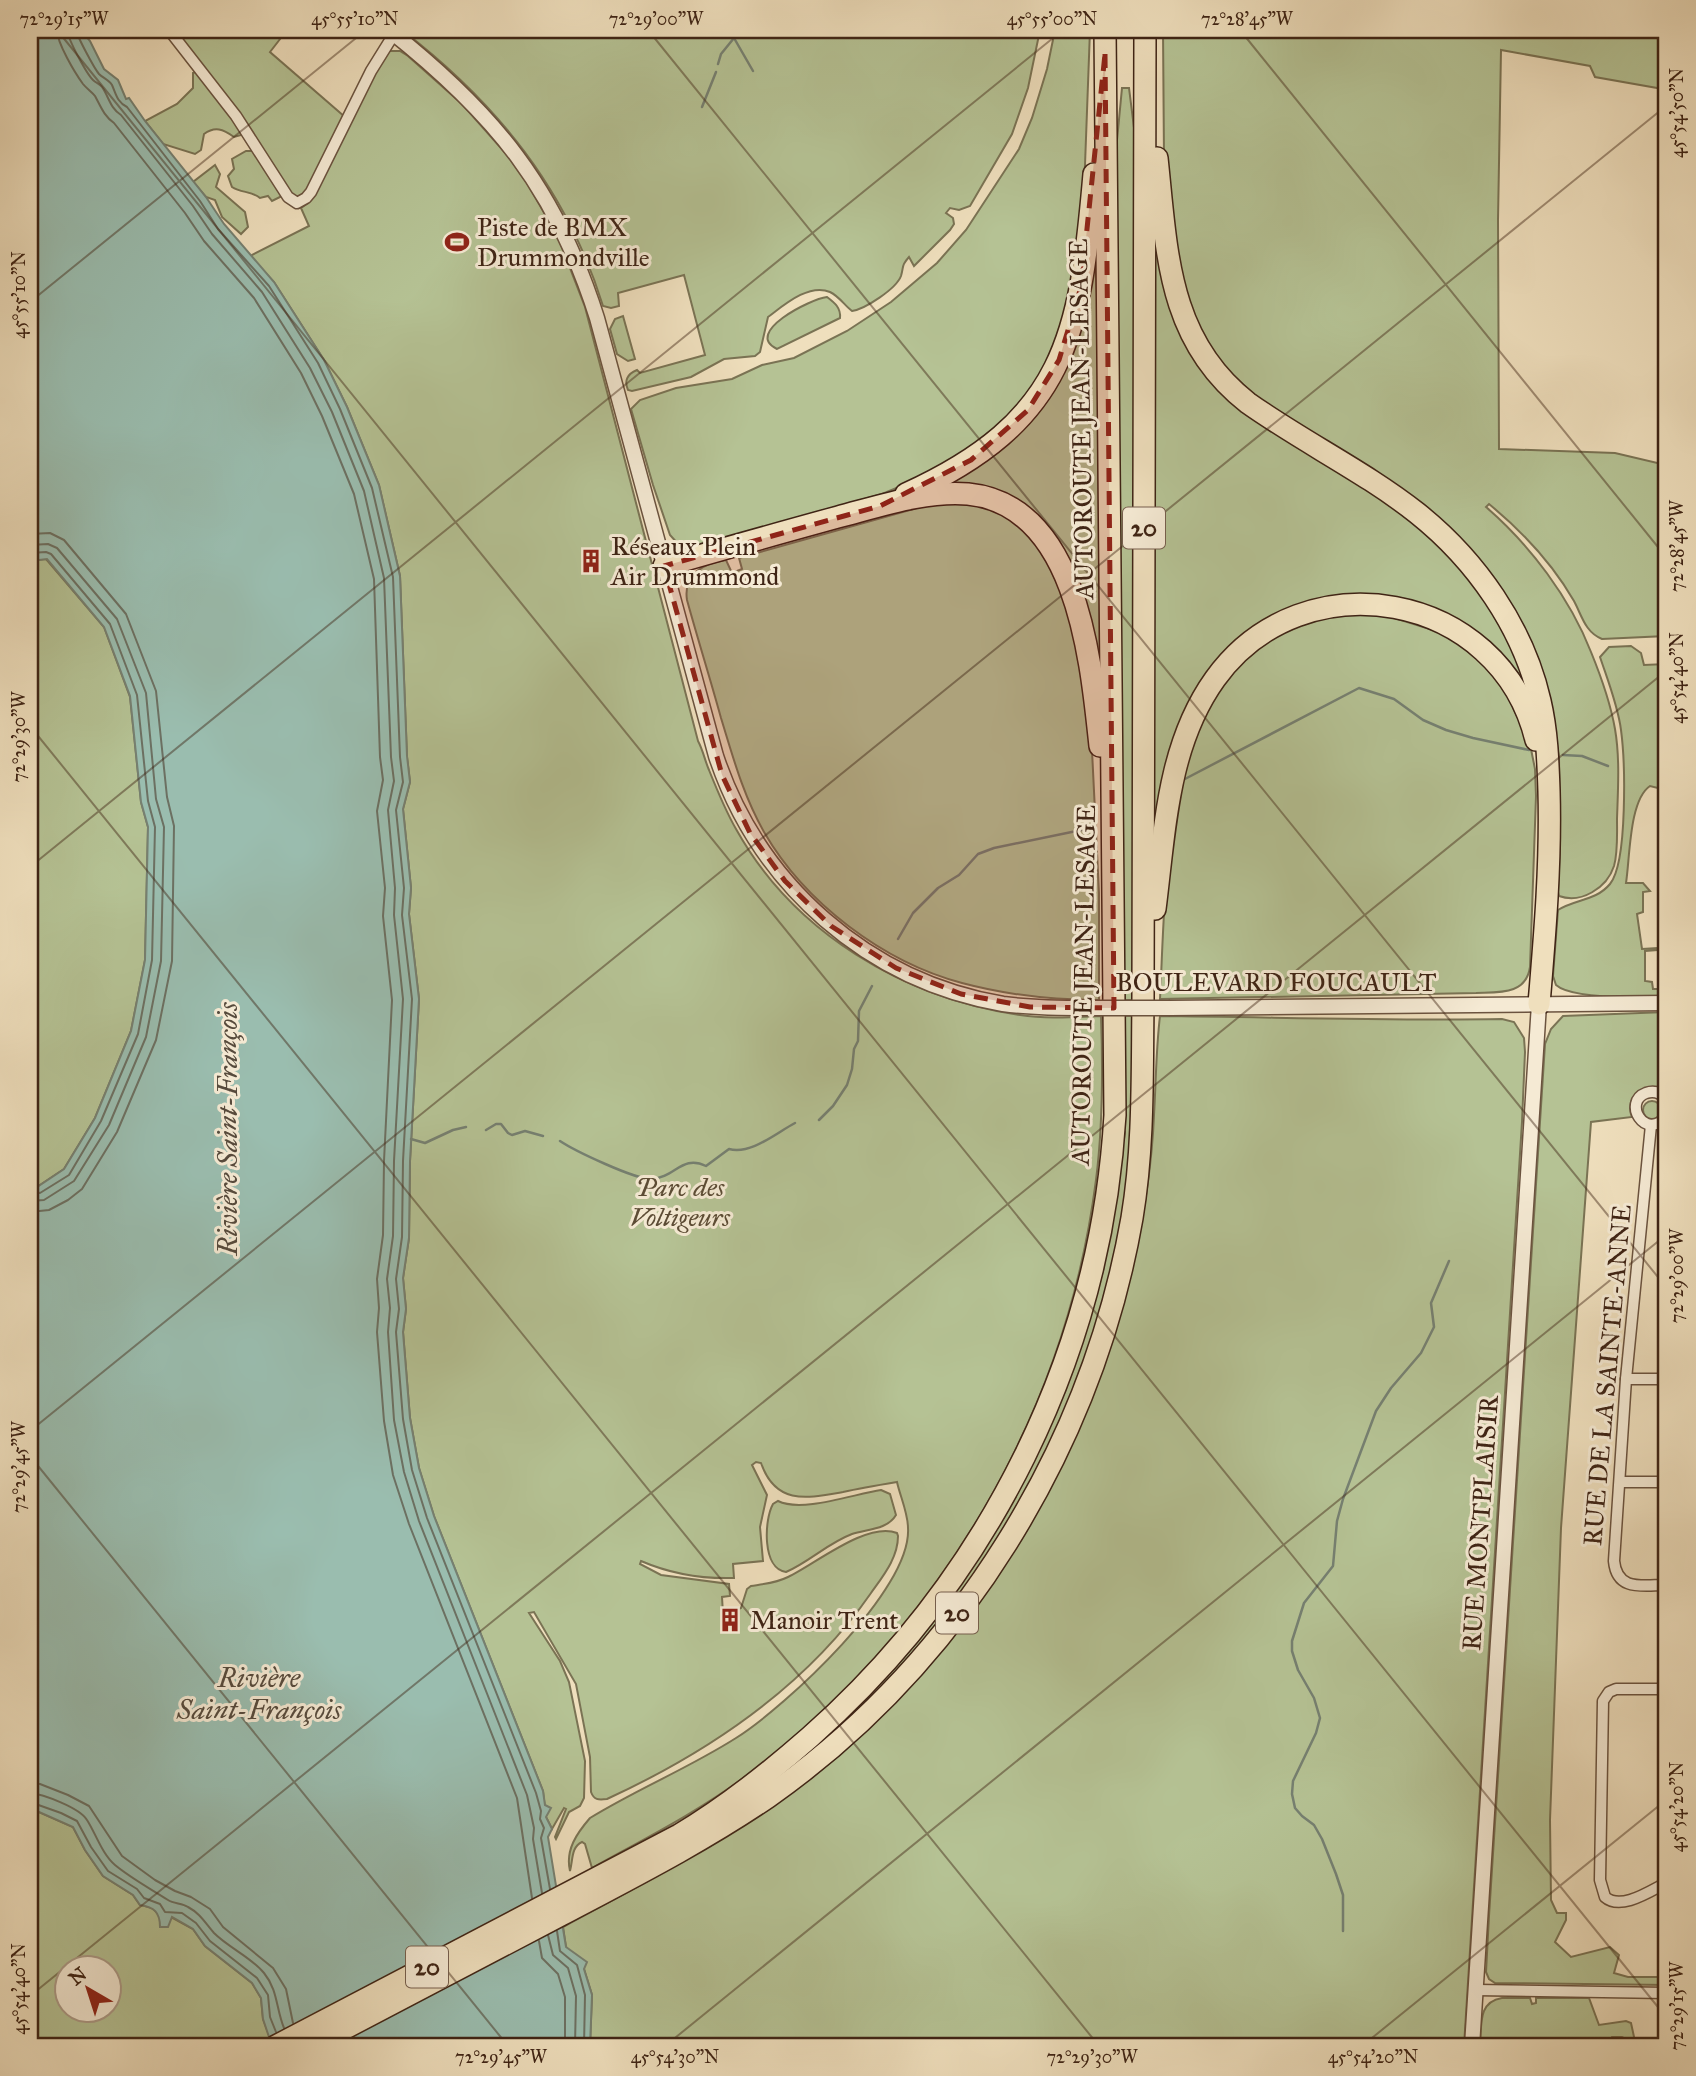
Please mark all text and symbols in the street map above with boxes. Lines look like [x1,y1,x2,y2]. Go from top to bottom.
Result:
text: 72°29'15"W [20,8,109,30]
text: 45°55'10"N [311,8,399,30]
text: 72°29'00"W [609,8,704,30]
text: 45°55'00"N [1007,8,1097,30]
text: 72°28'45"W [1201,8,1294,30]
text: 45°54'50"N [1666,68,1688,158]
place label: Piste de BMX Drummondville [477,211,650,273]
sports icon: Piste de BMX Drummondville [443,228,471,256]
street label: AUTOROUTE JEAN-LESAGE [1062,238,1100,601]
text: 45°55'10"N [8,251,30,339]
text: 72°28'45"W [1666,499,1688,592]
road number: 20 [1123,508,1165,548]
place label: Réseaux Plein Air Drummond [610,530,779,592]
building icon: Réseaux Plein Air Drummond [577,547,605,575]
text: 45°54'40"N [1666,632,1688,724]
text: 72°29'30"W [8,691,30,783]
street label: AUTOROUTE JEAN-LESAGE [1064,804,1102,1167]
street label: BOULEVARD FOUCAULT [1115,966,1437,998]
water label: Rivière Saint-François [210,1002,245,1256]
park label: Parc des Voltigeurs [630,1171,730,1233]
street label: RUE DE LA SAINTE-ANNE [1576,1203,1638,1547]
text: 72°29'00"W [1666,1228,1688,1323]
street label: RUE MONTPLAISIR [1455,1394,1505,1652]
text: 72°29'45"W [8,1420,30,1513]
road number: 20 [936,1592,978,1633]
place label: Manoir Trent [750,1604,898,1636]
building icon: Manoir Trent [716,1606,744,1634]
water label: Rivière Saint-François [176,1660,342,1727]
text: 45°54'20"N [1666,1762,1688,1852]
text: 45°54'40"N [8,1943,30,2035]
road number: 20 [406,1946,448,1988]
north arrow [52,1954,122,2024]
text: 72°29'15"W [1666,1961,1688,2050]
text: N [64,1962,91,1990]
text: 72°29'45"W [455,2046,548,2068]
text: 45°54'30"N [631,2046,719,2068]
text: 72°29'30"W [1046,2046,1138,2068]
text: 45°54'20"N [1328,2046,1418,2068]

